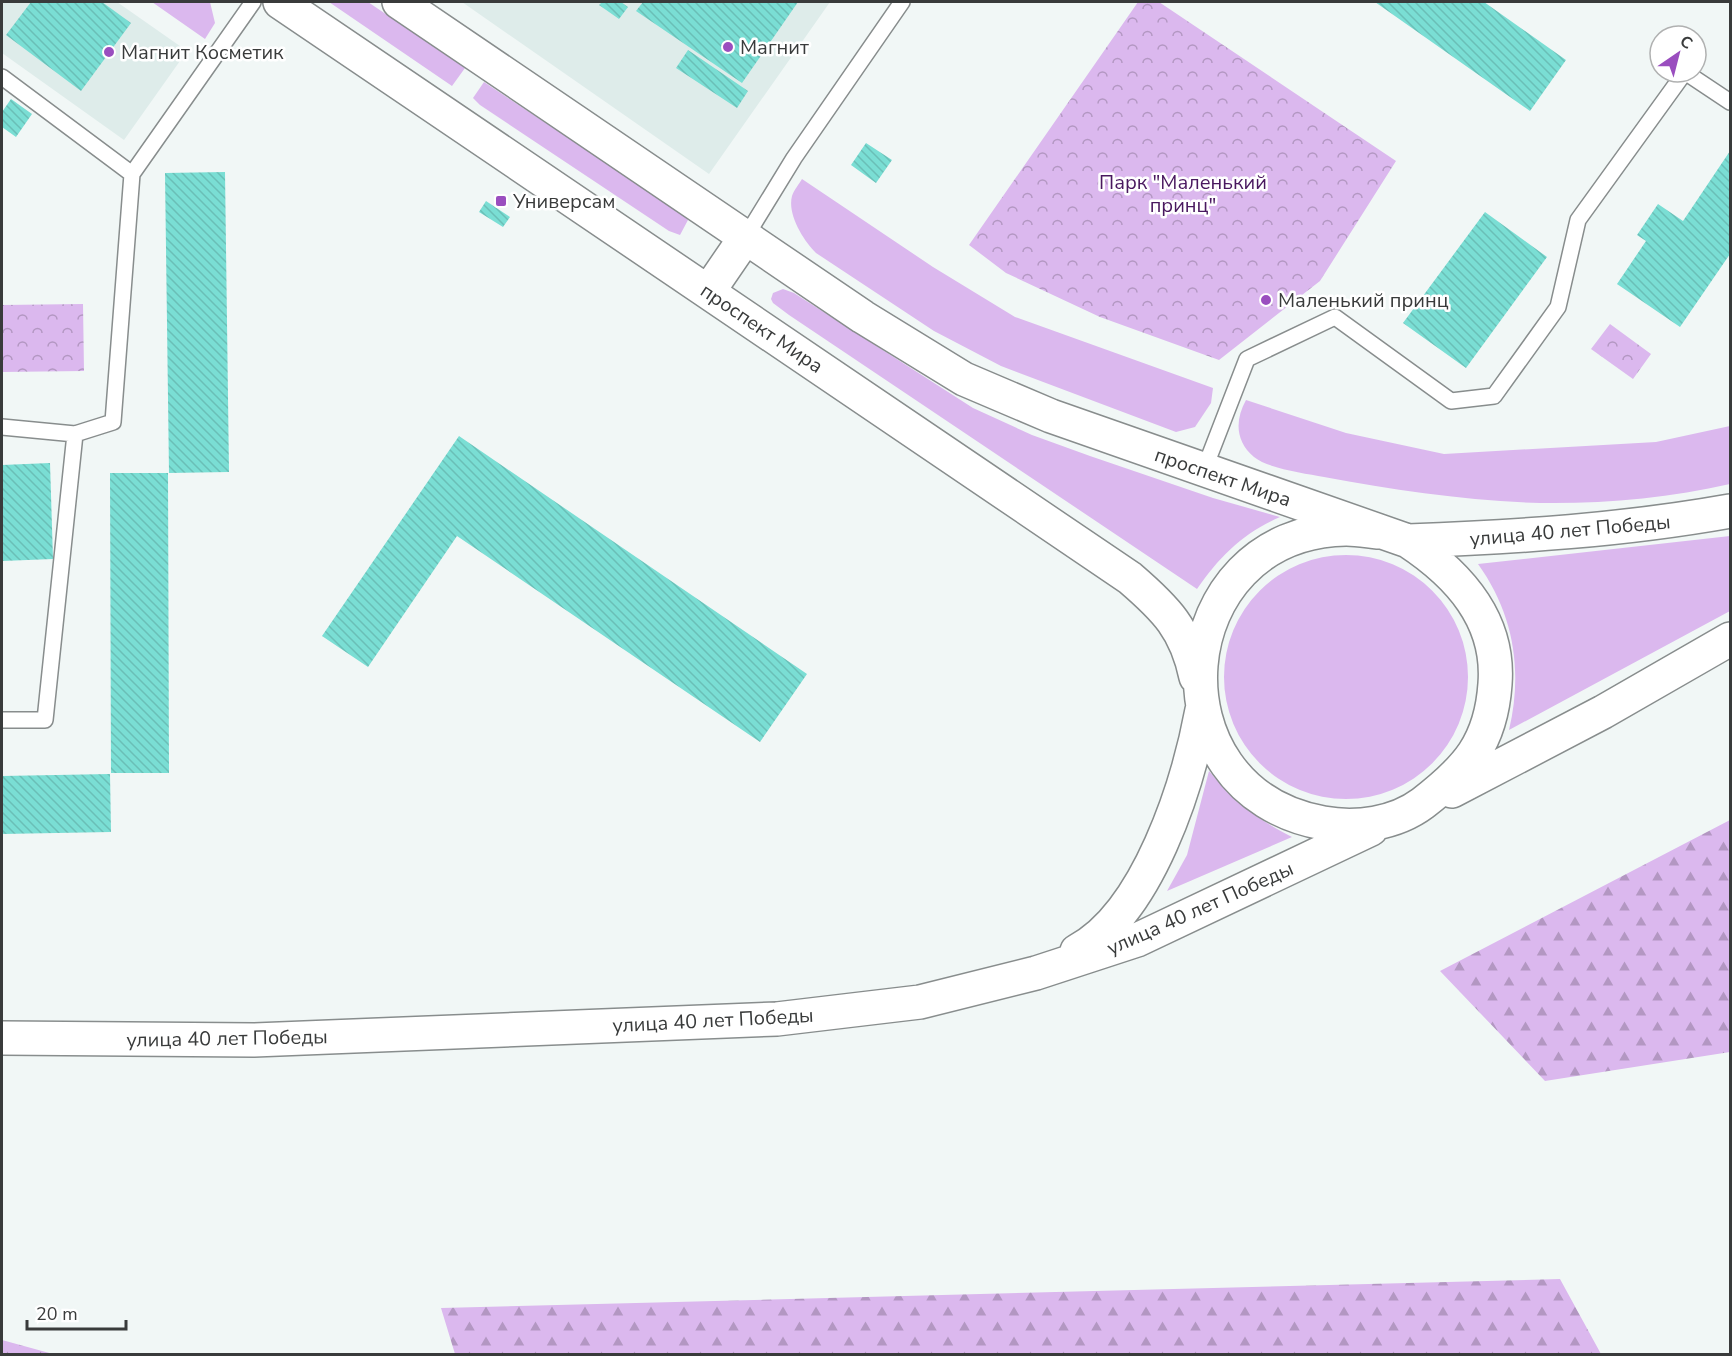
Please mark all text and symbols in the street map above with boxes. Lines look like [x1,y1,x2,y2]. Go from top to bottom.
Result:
north arrow [1648,24,1708,84]
text: С [1675,30,1697,55]
place label: Магнит [740,34,809,61]
place label: Магнит Косметик [121,39,284,66]
marker: Магнит [721,40,735,54]
marker: Магнит Косметик [102,45,116,59]
park label: Парк "Маленький принц" [1099,169,1267,219]
place label: Универсам [512,188,615,215]
marker: Универсам [494,194,508,208]
street label: проспект Мира [695,277,828,380]
place label: Маленький принц [1278,287,1449,314]
marker: Маленький принц [1259,293,1273,307]
street label: проспект Мира [1151,441,1295,513]
street label: улица 40 лет Победы [1469,508,1672,553]
street label: улица 40 лет Победы [1103,855,1298,962]
street label: улица 40 лет Победы [612,1002,814,1039]
street label: улица 40 лет Победы [126,1023,328,1054]
scale bar [27,1293,126,1331]
text: 20 m [36,1302,78,1326]

